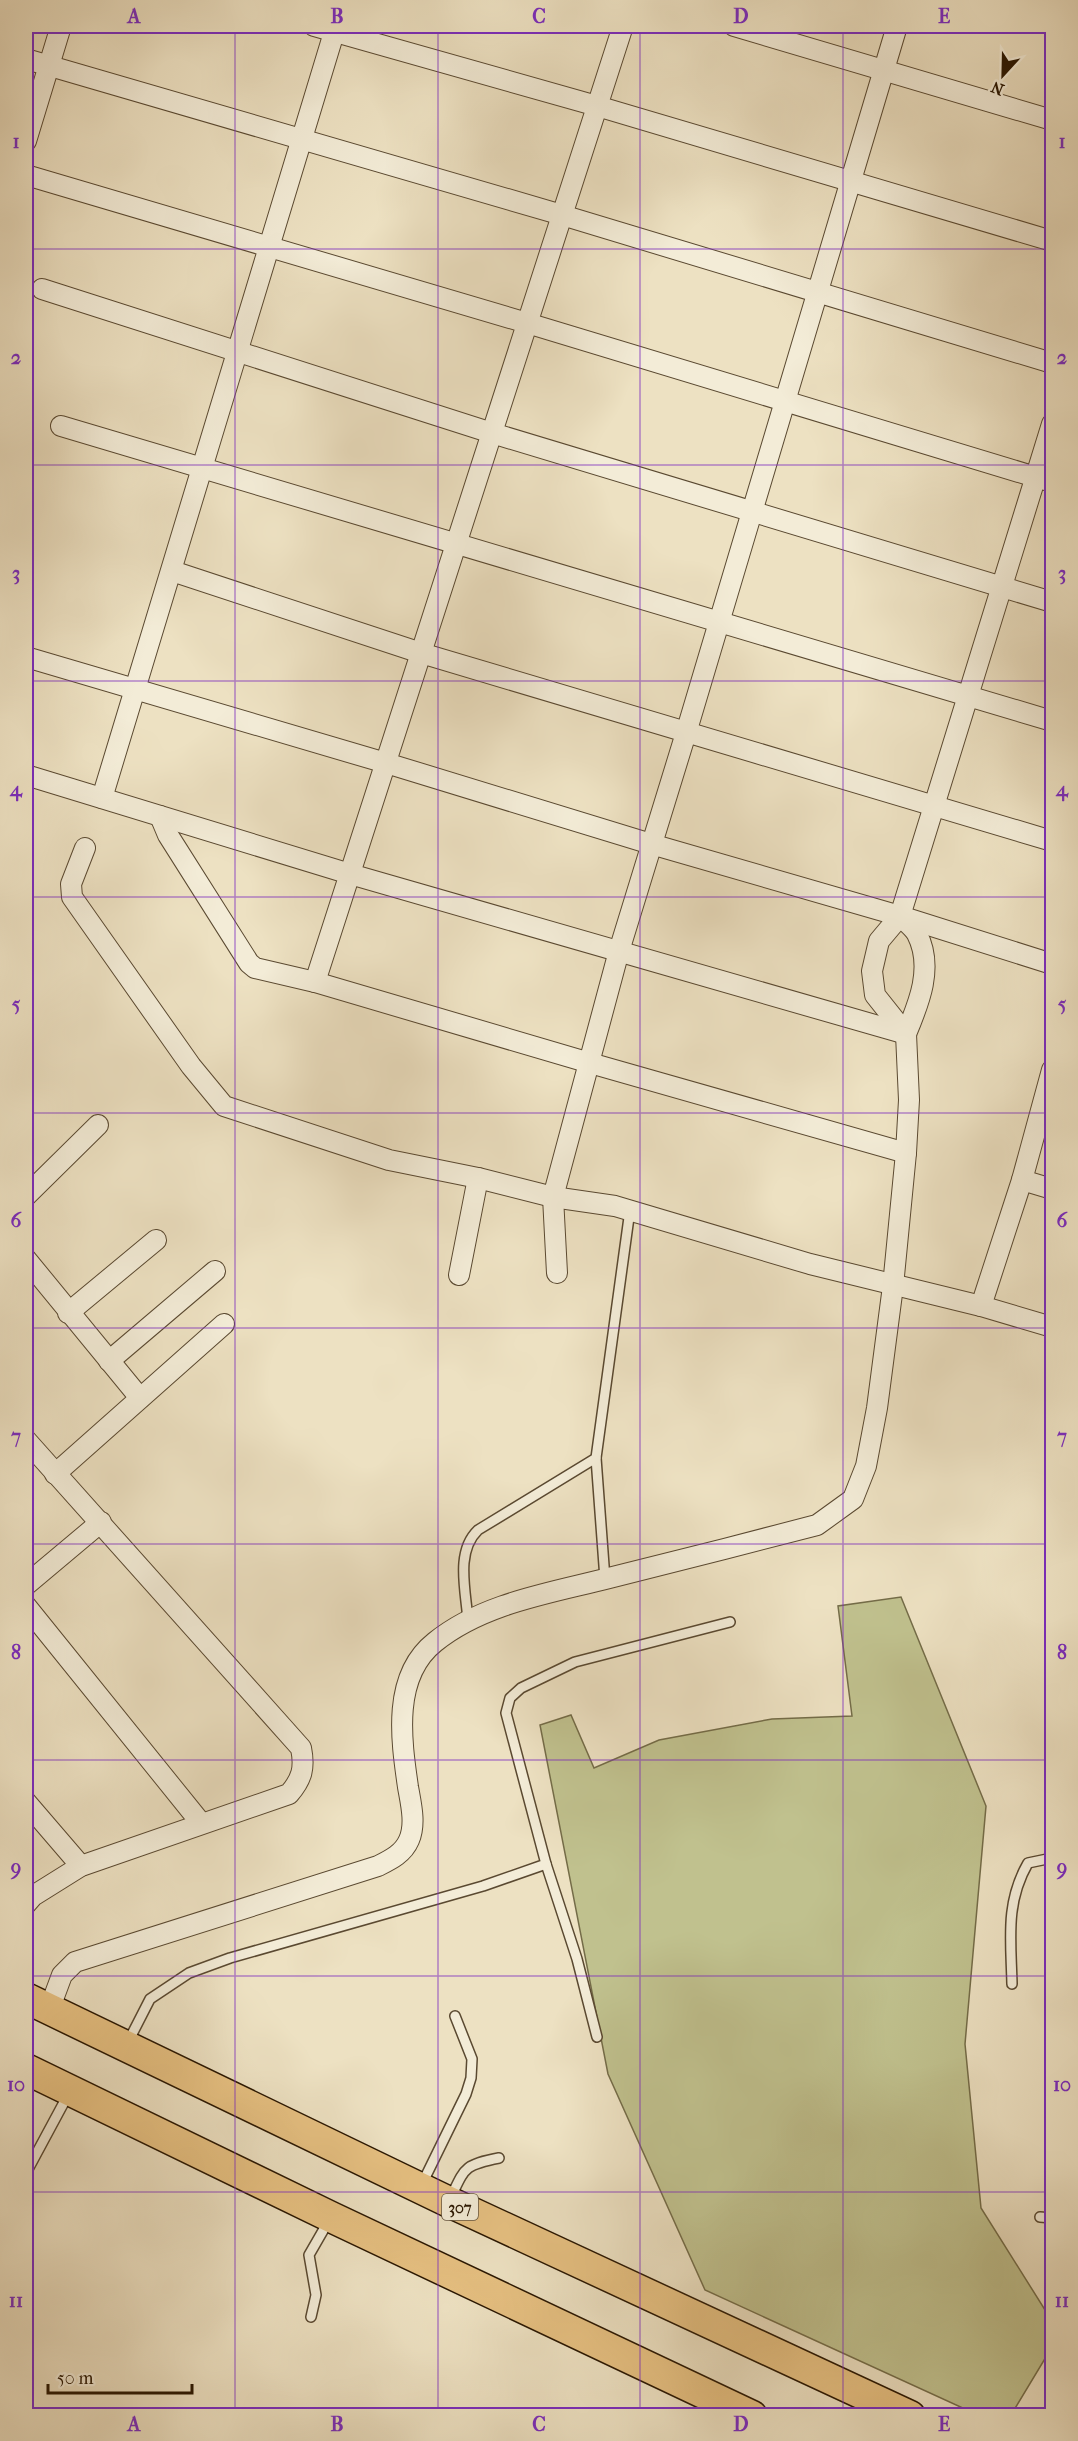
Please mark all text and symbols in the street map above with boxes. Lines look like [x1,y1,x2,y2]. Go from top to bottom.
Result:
text: A [126,5,142,28]
text: B [330,5,344,28]
text: C [532,5,546,28]
text: D [733,5,749,28]
text: E [938,5,950,28]
north arrow [973,45,1033,105]
text: N [988,77,1007,100]
text: 1 [12,130,20,153]
text: 1 [1058,130,1066,153]
text: 2 [11,346,21,369]
text: 2 [1057,346,1067,369]
text: 3 [12,562,20,585]
text: 3 [1058,562,1066,585]
text: 4 [9,778,23,802]
text: 4 [1055,778,1069,802]
text: 5 [12,993,21,1016]
text: 5 [1058,993,1067,1016]
text: 6 [11,1209,23,1232]
text: 6 [1057,1209,1069,1232]
text: 7 [10,1425,21,1448]
text: 7 [1056,1425,1067,1448]
text: 8 [11,1641,21,1664]
text: 8 [1057,1641,1067,1664]
text: 9 [10,1857,21,1880]
text: 9 [1056,1857,1067,1880]
text: 10 [7,2073,25,2096]
text: 10 [1053,2073,1071,2096]
road number: 307 [442,2194,478,2220]
text: 11 [9,2289,23,2312]
text: 11 [1055,2289,1069,2312]
scale bar [48,2357,192,2395]
text: 50 m [57,2368,94,2389]
text: A [126,2413,142,2436]
text: B [330,2413,344,2436]
text: C [532,2413,546,2436]
text: D [733,2413,749,2436]
text: E [938,2413,950,2436]

